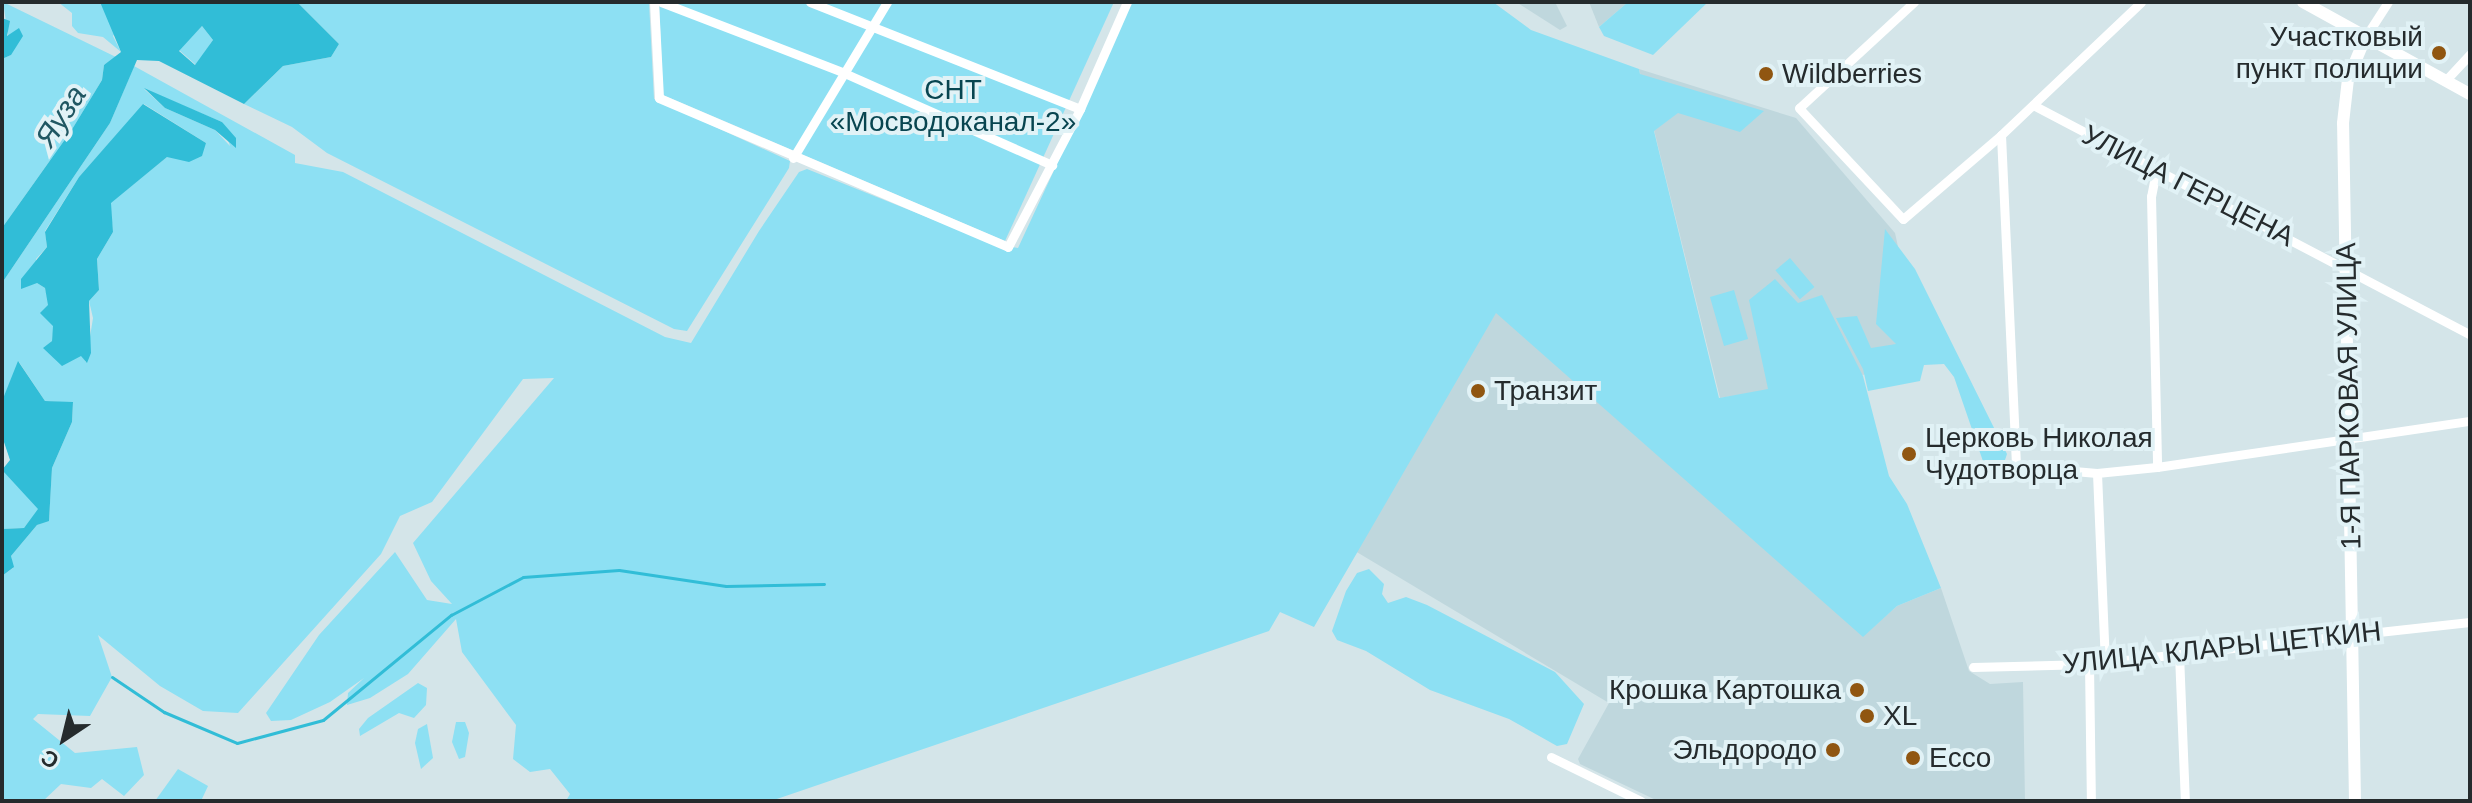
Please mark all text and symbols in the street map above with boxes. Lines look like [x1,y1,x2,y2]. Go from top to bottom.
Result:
place label: Участковый пункт полиции [2236,20,2423,86]
marker: Участковый пункт полиции [2430,44,2448,62]
place label: Wildberries [1782,57,1922,91]
marker: Wildberries [1757,65,1775,83]
park label: СНТ «Мосводоканал-2» [830,73,1076,139]
water label: Яуза [28,79,94,153]
street label: УЛИЦА ГЕРЦЕНА [2076,118,2300,254]
street label: 1-Я ПАРКОВАЯ УЛИЦА [2330,242,2368,550]
place label: Транзит [1494,374,1597,408]
marker: Транзит [1469,382,1487,400]
place label: Церковь Николая Чудотворца [1925,421,2153,487]
marker: Церковь Николая Чудотворца [1900,445,1918,463]
street label: УЛИЦА КЛАРЫ ЦЕТКИН [2061,615,2383,681]
place label: Крошка Картошка [1609,673,1841,707]
marker: Крошка Картошка [1848,681,1866,699]
north arrow [24,699,104,779]
place label: XL [1883,699,1917,733]
marker: XL [1858,707,1876,725]
place label: Эльдородо [1673,733,1817,767]
marker: Эльдородо [1824,741,1842,759]
place label: Ecco [1929,741,1991,775]
text: С [36,744,64,774]
marker: Ecco [1904,749,1922,767]

